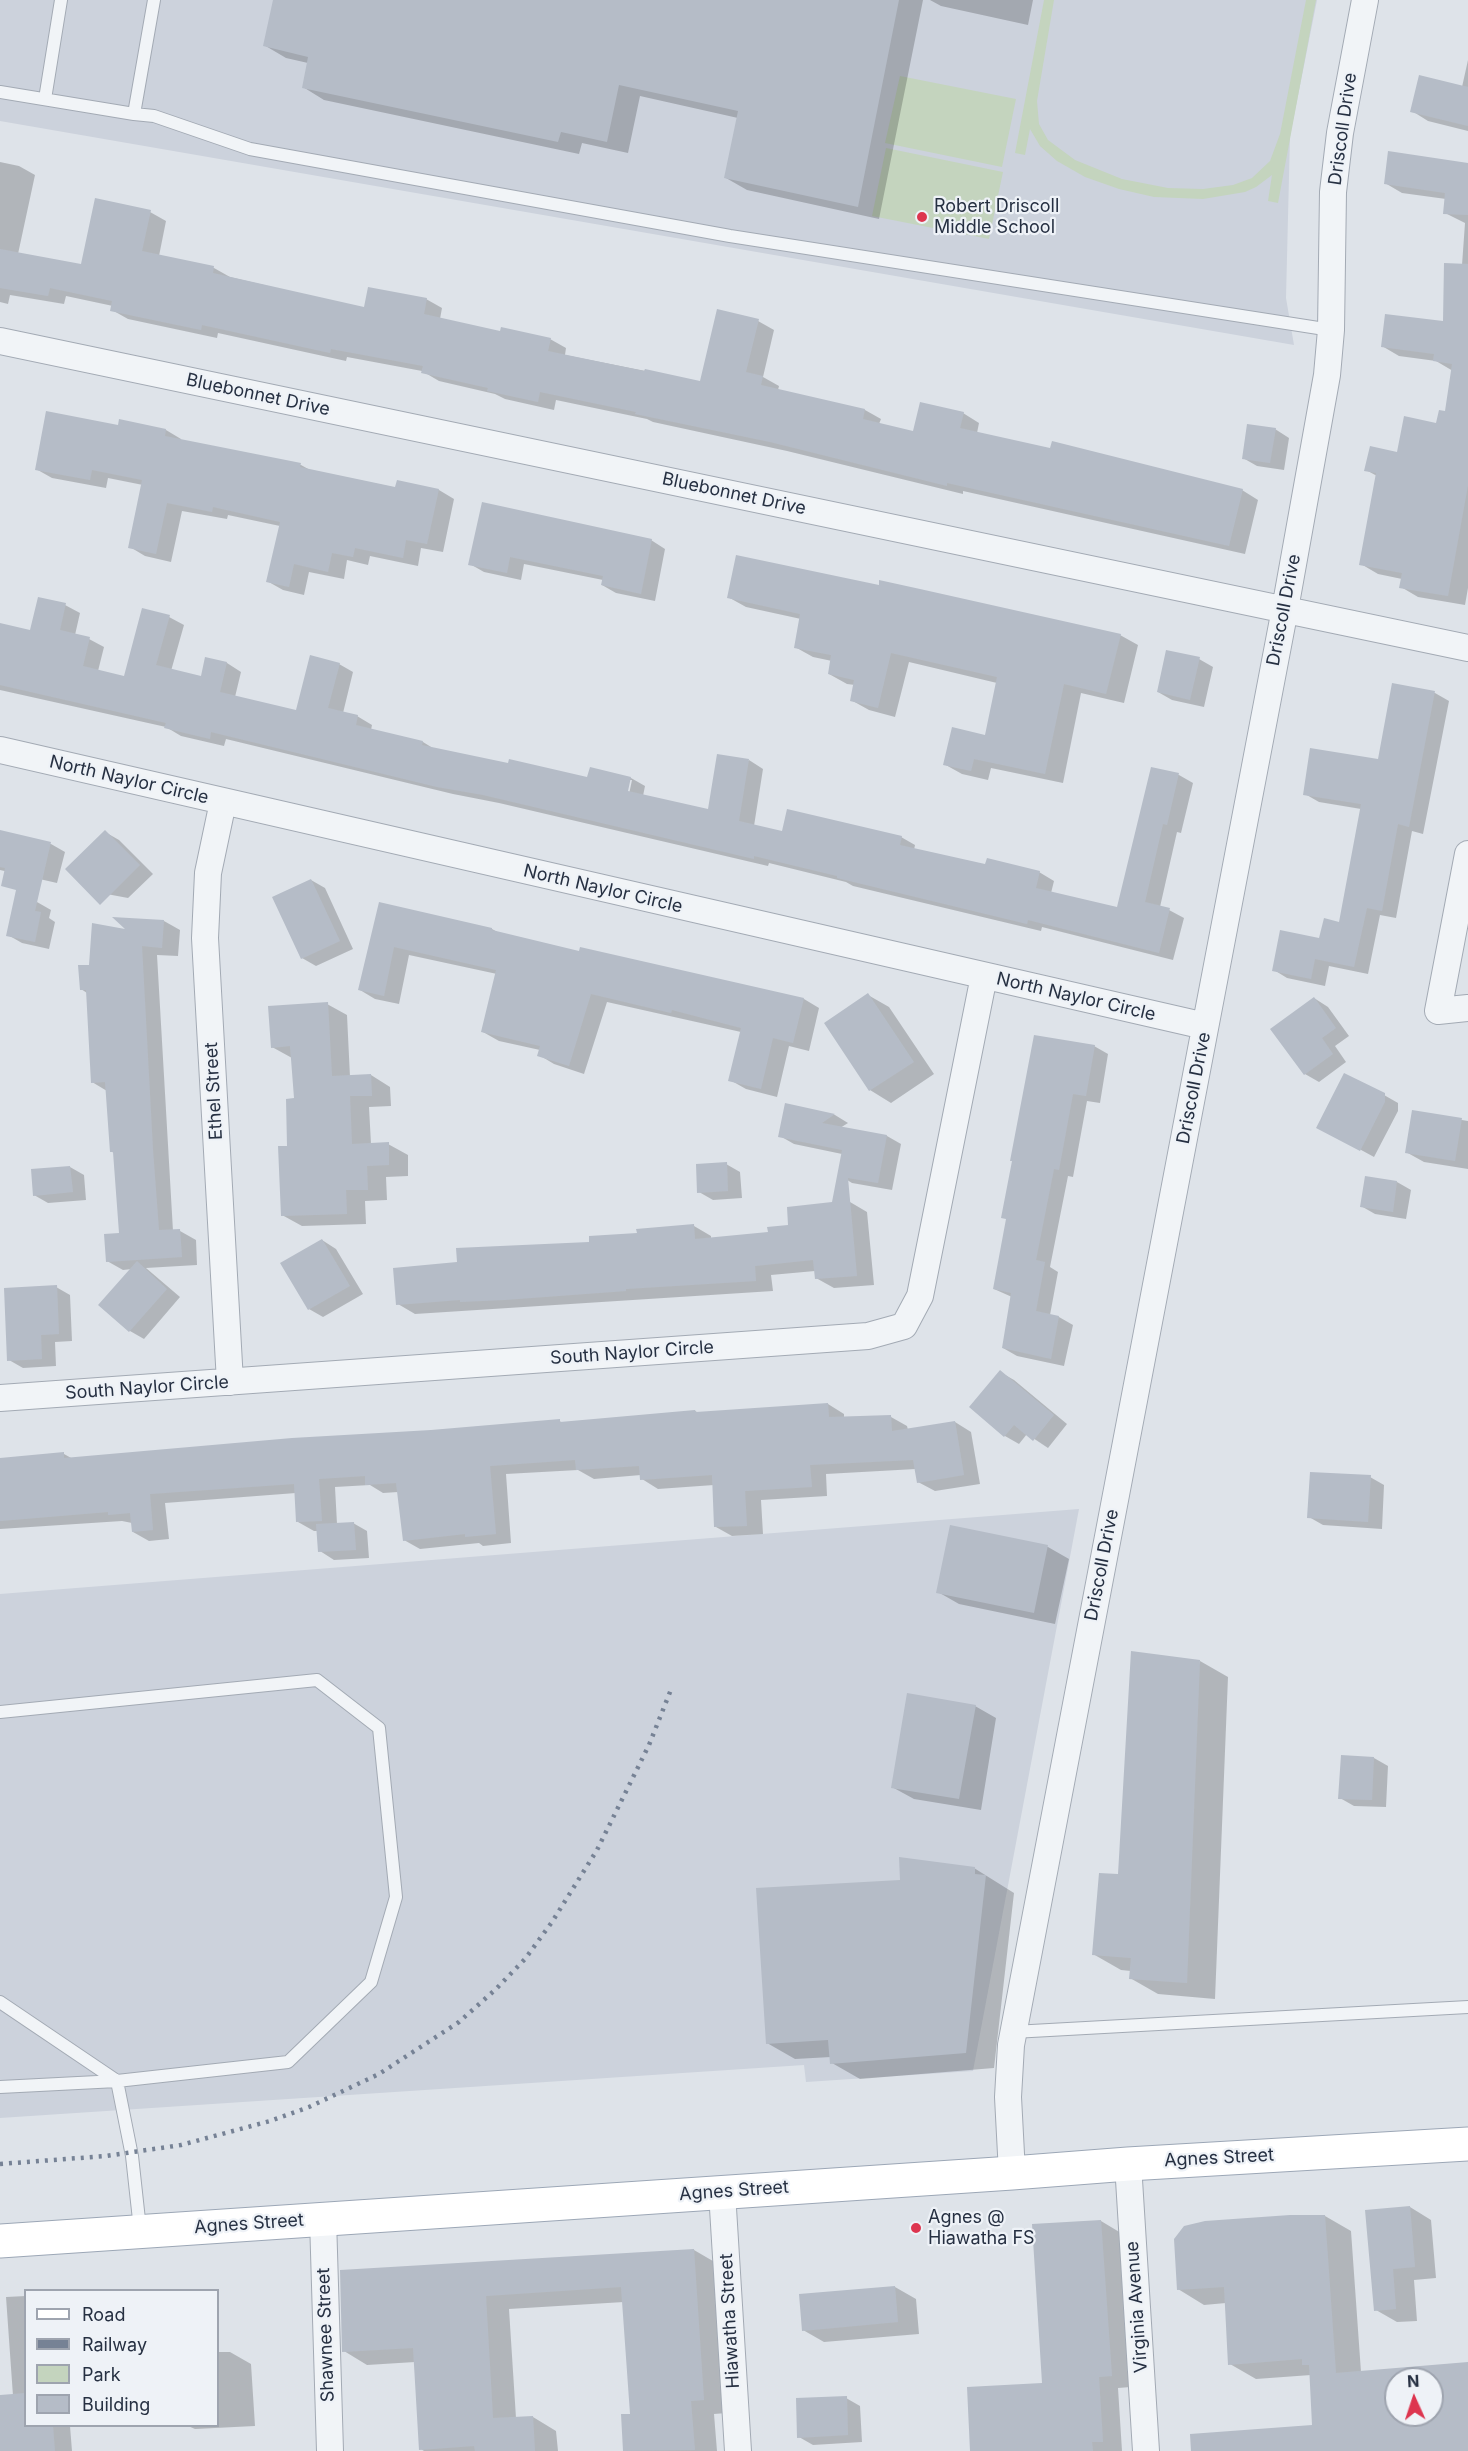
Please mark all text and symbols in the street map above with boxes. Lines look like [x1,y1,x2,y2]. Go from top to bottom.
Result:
street label: Driscoll Drive [1324,71,1362,187]
place label: Robert Driscoll Middle School [934,196,1059,238]
marker: Robert Driscoll Middle School [915,210,929,224]
street label: Bluebonnet Drive [184,369,332,421]
street label: Bluebonnet Drive [660,468,808,520]
street label: Driscoll Drive [1263,552,1305,668]
street label: North Naylor Circle [47,751,211,809]
street label: North Naylor Circle [521,860,685,918]
street label: North Naylor Circle [994,968,1158,1026]
street label: Driscoll Drive [1173,1030,1215,1146]
street label: Ethel Street [201,1041,227,1141]
street label: South Naylor Circle [549,1336,715,1370]
street label: South Naylor Circle [64,1371,230,1405]
street label: Driscoll Drive [1081,1507,1123,1623]
street label: Agnes Street [1164,2144,1274,2172]
street label: Agnes Street [678,2176,790,2206]
place label: Agnes @ Hiawatha FS [928,2207,1035,2250]
street label: Agnes Street [193,2209,305,2239]
marker: Agnes @ Hiawatha FS [909,2221,923,2235]
street label: Virginia Avenue [1122,2240,1152,2374]
street label: Hiawatha Street [716,2253,744,2389]
street label: Shawnee Street [313,2267,339,2403]
legend [24,2289,219,2427]
text: Road [82,2304,125,2325]
text: Railway [82,2334,147,2355]
text: Park [82,2364,121,2385]
north arrow [1384,2367,1444,2427]
text: N [1407,2371,1420,2391]
text: Building [82,2394,150,2415]

